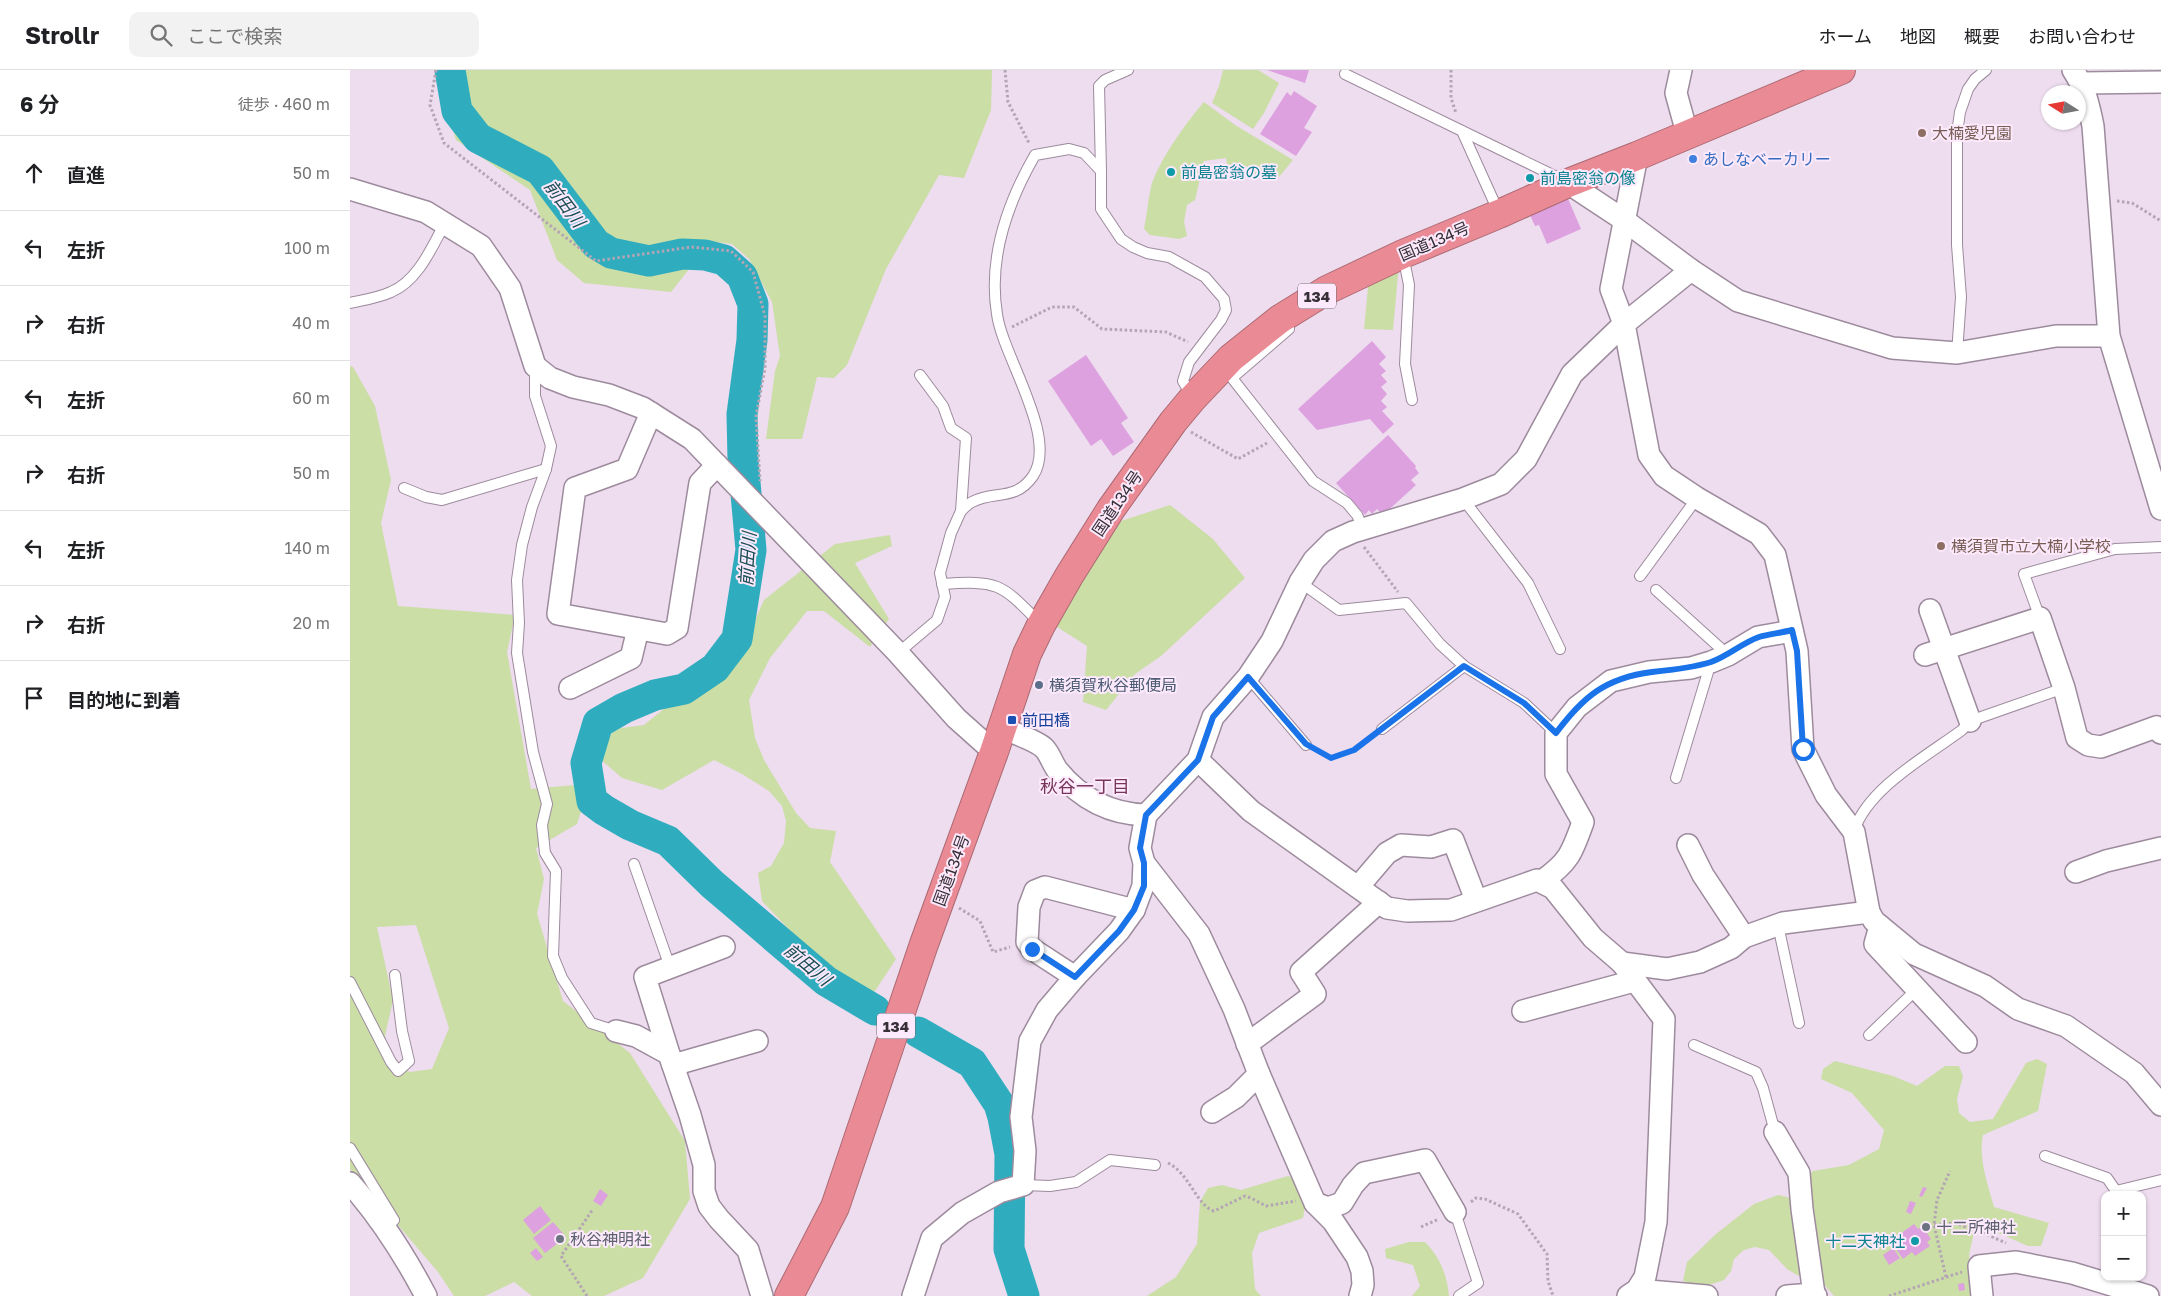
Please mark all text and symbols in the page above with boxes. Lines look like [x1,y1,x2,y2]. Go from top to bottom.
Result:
search box [129,12,479,57]
text: Strollr [25,20,99,49]
icon: search [147,21,175,49]
text: ここで検索 [187,24,282,47]
text: ホーム [1819,25,1872,47]
text: 地図 [1900,25,1936,47]
text: 概要 [1964,25,2000,47]
text: お問い合わせ [2028,25,2136,47]
north arrow [2041,85,2086,130]
text: 6 分 [20,91,60,117]
text: 徒歩 · 460 m [238,94,330,114]
place label: 大楠愛児園 [1932,123,2012,143]
marker: 大楠愛児園 [1916,127,1928,139]
place label: あしなベーカリー [1703,149,1831,169]
marker: あしなベーカリー [1687,153,1699,165]
icon: ahead [20,159,48,187]
place label: 前島密翁の墓 [1181,162,1277,182]
text: 直進 [67,163,105,186]
text: 50 m [293,163,330,183]
marker: 前島密翁の墓 [1165,166,1177,178]
place label: 前島密翁の像 [1540,168,1636,188]
marker: 前島密翁の像 [1524,172,1536,184]
water label: 前田川 [540,175,591,233]
street label: 国道134号 [1396,217,1472,265]
icon: left [20,234,48,262]
text: 左折 [67,238,105,261]
text: 100 m [284,238,330,258]
road number: 134 [1298,284,1336,308]
icon: right [20,309,48,337]
text: 右折 [67,313,105,336]
text: 40 m [292,313,330,333]
icon: left [20,384,48,412]
text: 左折 [67,388,105,411]
text: 60 m [292,388,330,408]
icon: right [20,459,48,487]
text: 右折 [67,463,105,486]
text: 50 m [293,463,330,483]
street label: 国道134号 [1088,466,1146,540]
water label: 前田川 [734,529,760,587]
icon: left [20,534,48,562]
place label: 横須賀市立大楠小学校 [1951,536,2111,556]
text: 左折 [67,538,105,561]
text: 140 m [284,538,330,558]
marker: 横須賀市立大楠小学校 [1935,540,1947,552]
icon: right [20,609,48,637]
text: 右折 [67,613,105,636]
text: 20 m [293,613,330,633]
place label: 横須賀秋谷郵便局 [1049,675,1177,695]
marker: 横須賀秋谷郵便局 [1033,679,1045,691]
icon: arrive [20,684,48,712]
text: 目的地に到着 [67,688,181,711]
place label: 前田橋 [1022,710,1070,730]
marker: 前田橋 [1006,714,1018,726]
route start [1792,738,1815,761]
district label: 秋谷一丁目 [1040,775,1130,797]
street label: 国道134号 [929,831,973,909]
water label: 前田川 [780,938,837,991]
route end [1021,938,1044,961]
road number: 134 [877,1014,915,1038]
map controls [2101,1191,2146,1281]
button: + [2101,1191,2146,1236]
place label: 十二所神社 [1936,1217,2016,1237]
marker: 十二所神社 [1920,1221,1932,1233]
place label: 秋谷神明社 [570,1229,650,1249]
place label: 十二天神社 [1825,1231,1905,1251]
marker: 秋谷神明社 [554,1233,566,1245]
marker: 十二天神社 [1909,1235,1921,1247]
button: − [2101,1236,2146,1281]

